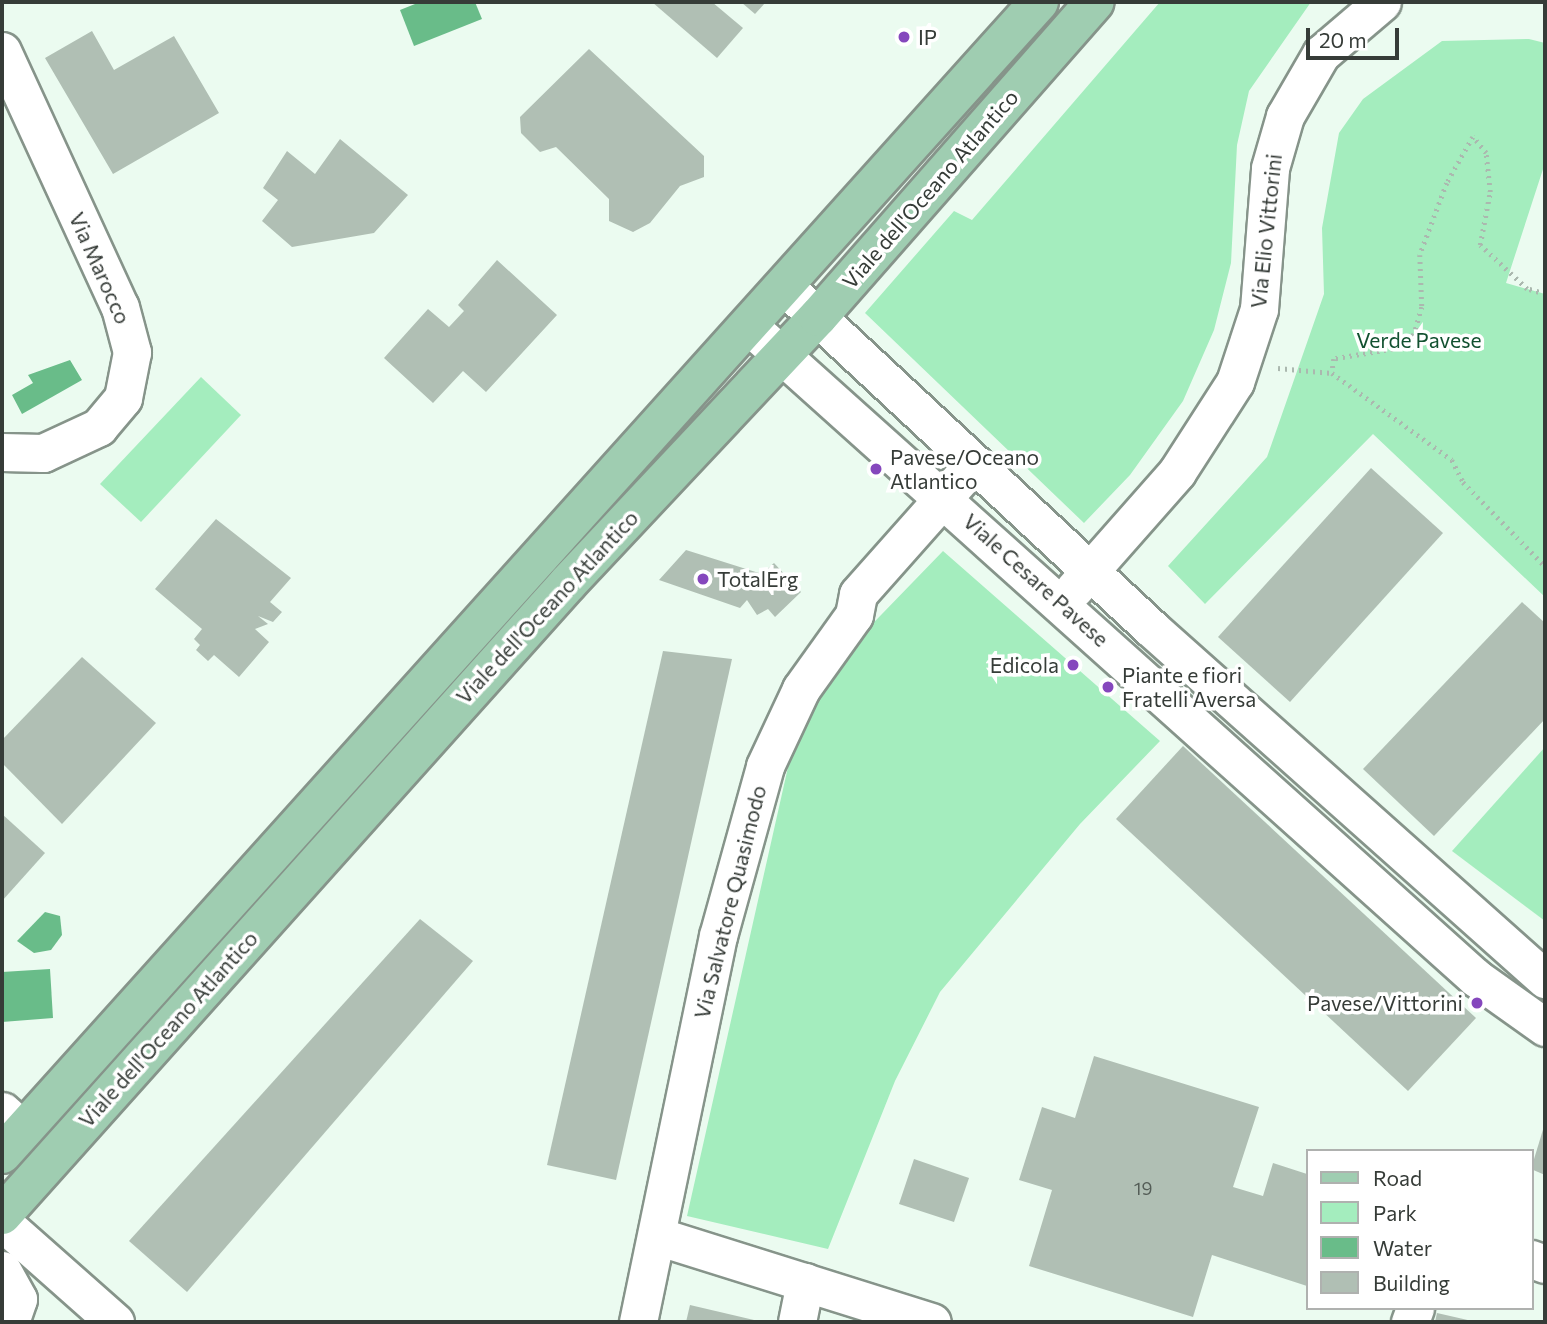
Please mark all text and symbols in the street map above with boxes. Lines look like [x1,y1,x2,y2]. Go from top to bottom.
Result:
scale bar [1309,14,1402,58]
place label: IP [918,24,937,50]
text: 20 m [1319,27,1367,52]
marker: IP [896,29,912,45]
street label: Viale dell'Oceano Atlantico [837,84,1023,294]
street label: Via Elio Vittorini [1245,152,1287,310]
street label: Via Marocco [64,208,136,328]
park label: Verde Pavese [1356,327,1482,353]
place label: Pavese/Oceano Atlantico [890,444,1039,494]
marker: Pavese/Oceano Atlantico [868,461,884,477]
street label: Viale dell'Oceano Atlantico [451,505,643,709]
street label: Viale Cesare Pavese [958,508,1114,652]
place label: TotalErg [717,566,798,592]
marker: TotalErg [695,571,711,587]
place label: Edicola [990,652,1059,678]
marker: Edicola [1065,657,1081,673]
place label: Piante e fiori Fratelli Aversa [1122,662,1256,712]
marker: Piante e fiori Fratelli Aversa [1100,679,1116,695]
street label: Via Salvatore Quasimodo [689,783,771,1021]
street label: Viale dell'Oceano Atlantico [73,926,263,1132]
place label: Pavese/Vittorini [1307,990,1463,1016]
marker: Pavese/Vittorini [1469,995,1485,1011]
legend [1306,1149,1533,1310]
text: Road [1373,1165,1422,1190]
house number: 19 [1134,1177,1152,1199]
text: Park [1373,1200,1417,1225]
text: Water [1373,1235,1432,1260]
text: Building [1373,1270,1450,1295]

